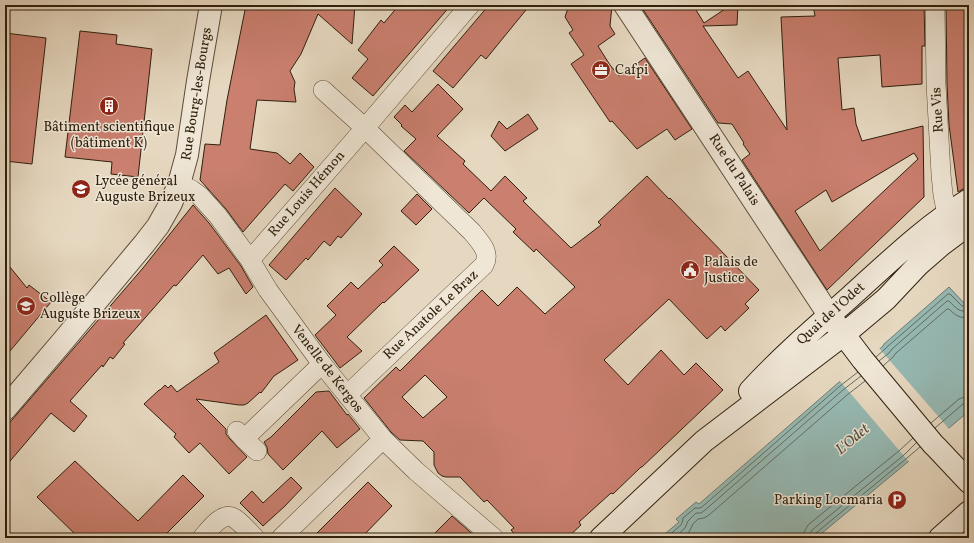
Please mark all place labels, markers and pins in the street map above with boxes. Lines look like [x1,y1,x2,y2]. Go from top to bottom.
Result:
office icon: Cafpi [590,59,612,81]
place label: Cafpi [615,61,648,80]
building icon: Bâtiment scientifique (bâtiment K) [98,95,120,117]
place label: Bâtiment scientifique (bâtiment K) [43,118,175,153]
place label: Lycée général Auguste Brizeux [95,172,195,207]
school or university icon: Lycée général Auguste Brizeux [70,178,92,200]
place label: Palais de Justice [704,253,758,288]
public building icon: Palais de Justice [679,259,701,281]
place label: Collège Auguste Brizeux [40,289,140,324]
school or university icon: Collège Auguste Brizeux [15,295,37,317]
parking icon: Parking Locmaria [886,489,908,511]
place label: Parking Locmaria [774,491,883,510]

